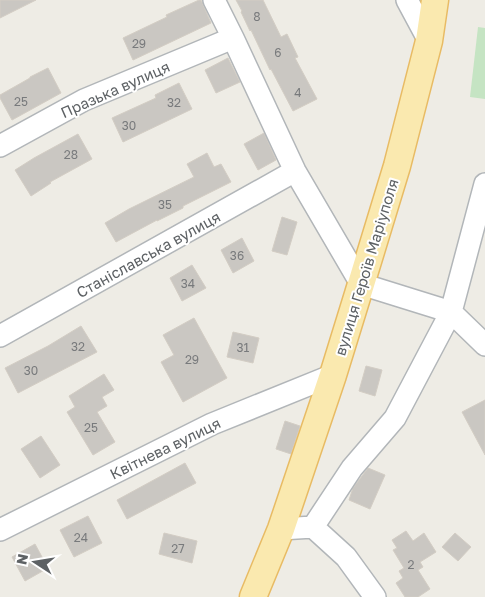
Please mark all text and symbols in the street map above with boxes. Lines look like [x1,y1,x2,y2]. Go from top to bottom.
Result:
house number: 8 [253,9,261,24]
house number: 29 [132,36,146,51]
house number: 6 [274,45,282,60]
street label: Празька вулиця [58,57,172,121]
house number: 4 [294,85,302,100]
house number: 25 [14,94,28,109]
house number: 32 [167,95,181,110]
house number: 30 [122,118,136,133]
house number: 28 [64,147,78,162]
street label: вулиця Героїв Маріуполя [330,176,402,358]
house number: 35 [158,197,172,212]
street label: Станіславська вулиця [73,207,223,301]
house number: 36 [230,248,244,263]
house number: 34 [181,276,195,291]
house number: 32 [71,339,85,354]
house number: 31 [237,340,250,355]
house number: 29 [185,352,199,367]
house number: 30 [24,363,38,378]
street label: Квітнева вулиця [107,413,223,483]
house number: 25 [84,420,98,435]
house number: 24 [74,530,88,545]
north arrow [10,537,60,587]
house number: 27 [171,541,185,556]
text: N [12,552,31,566]
house number: 2 [408,557,415,572]

